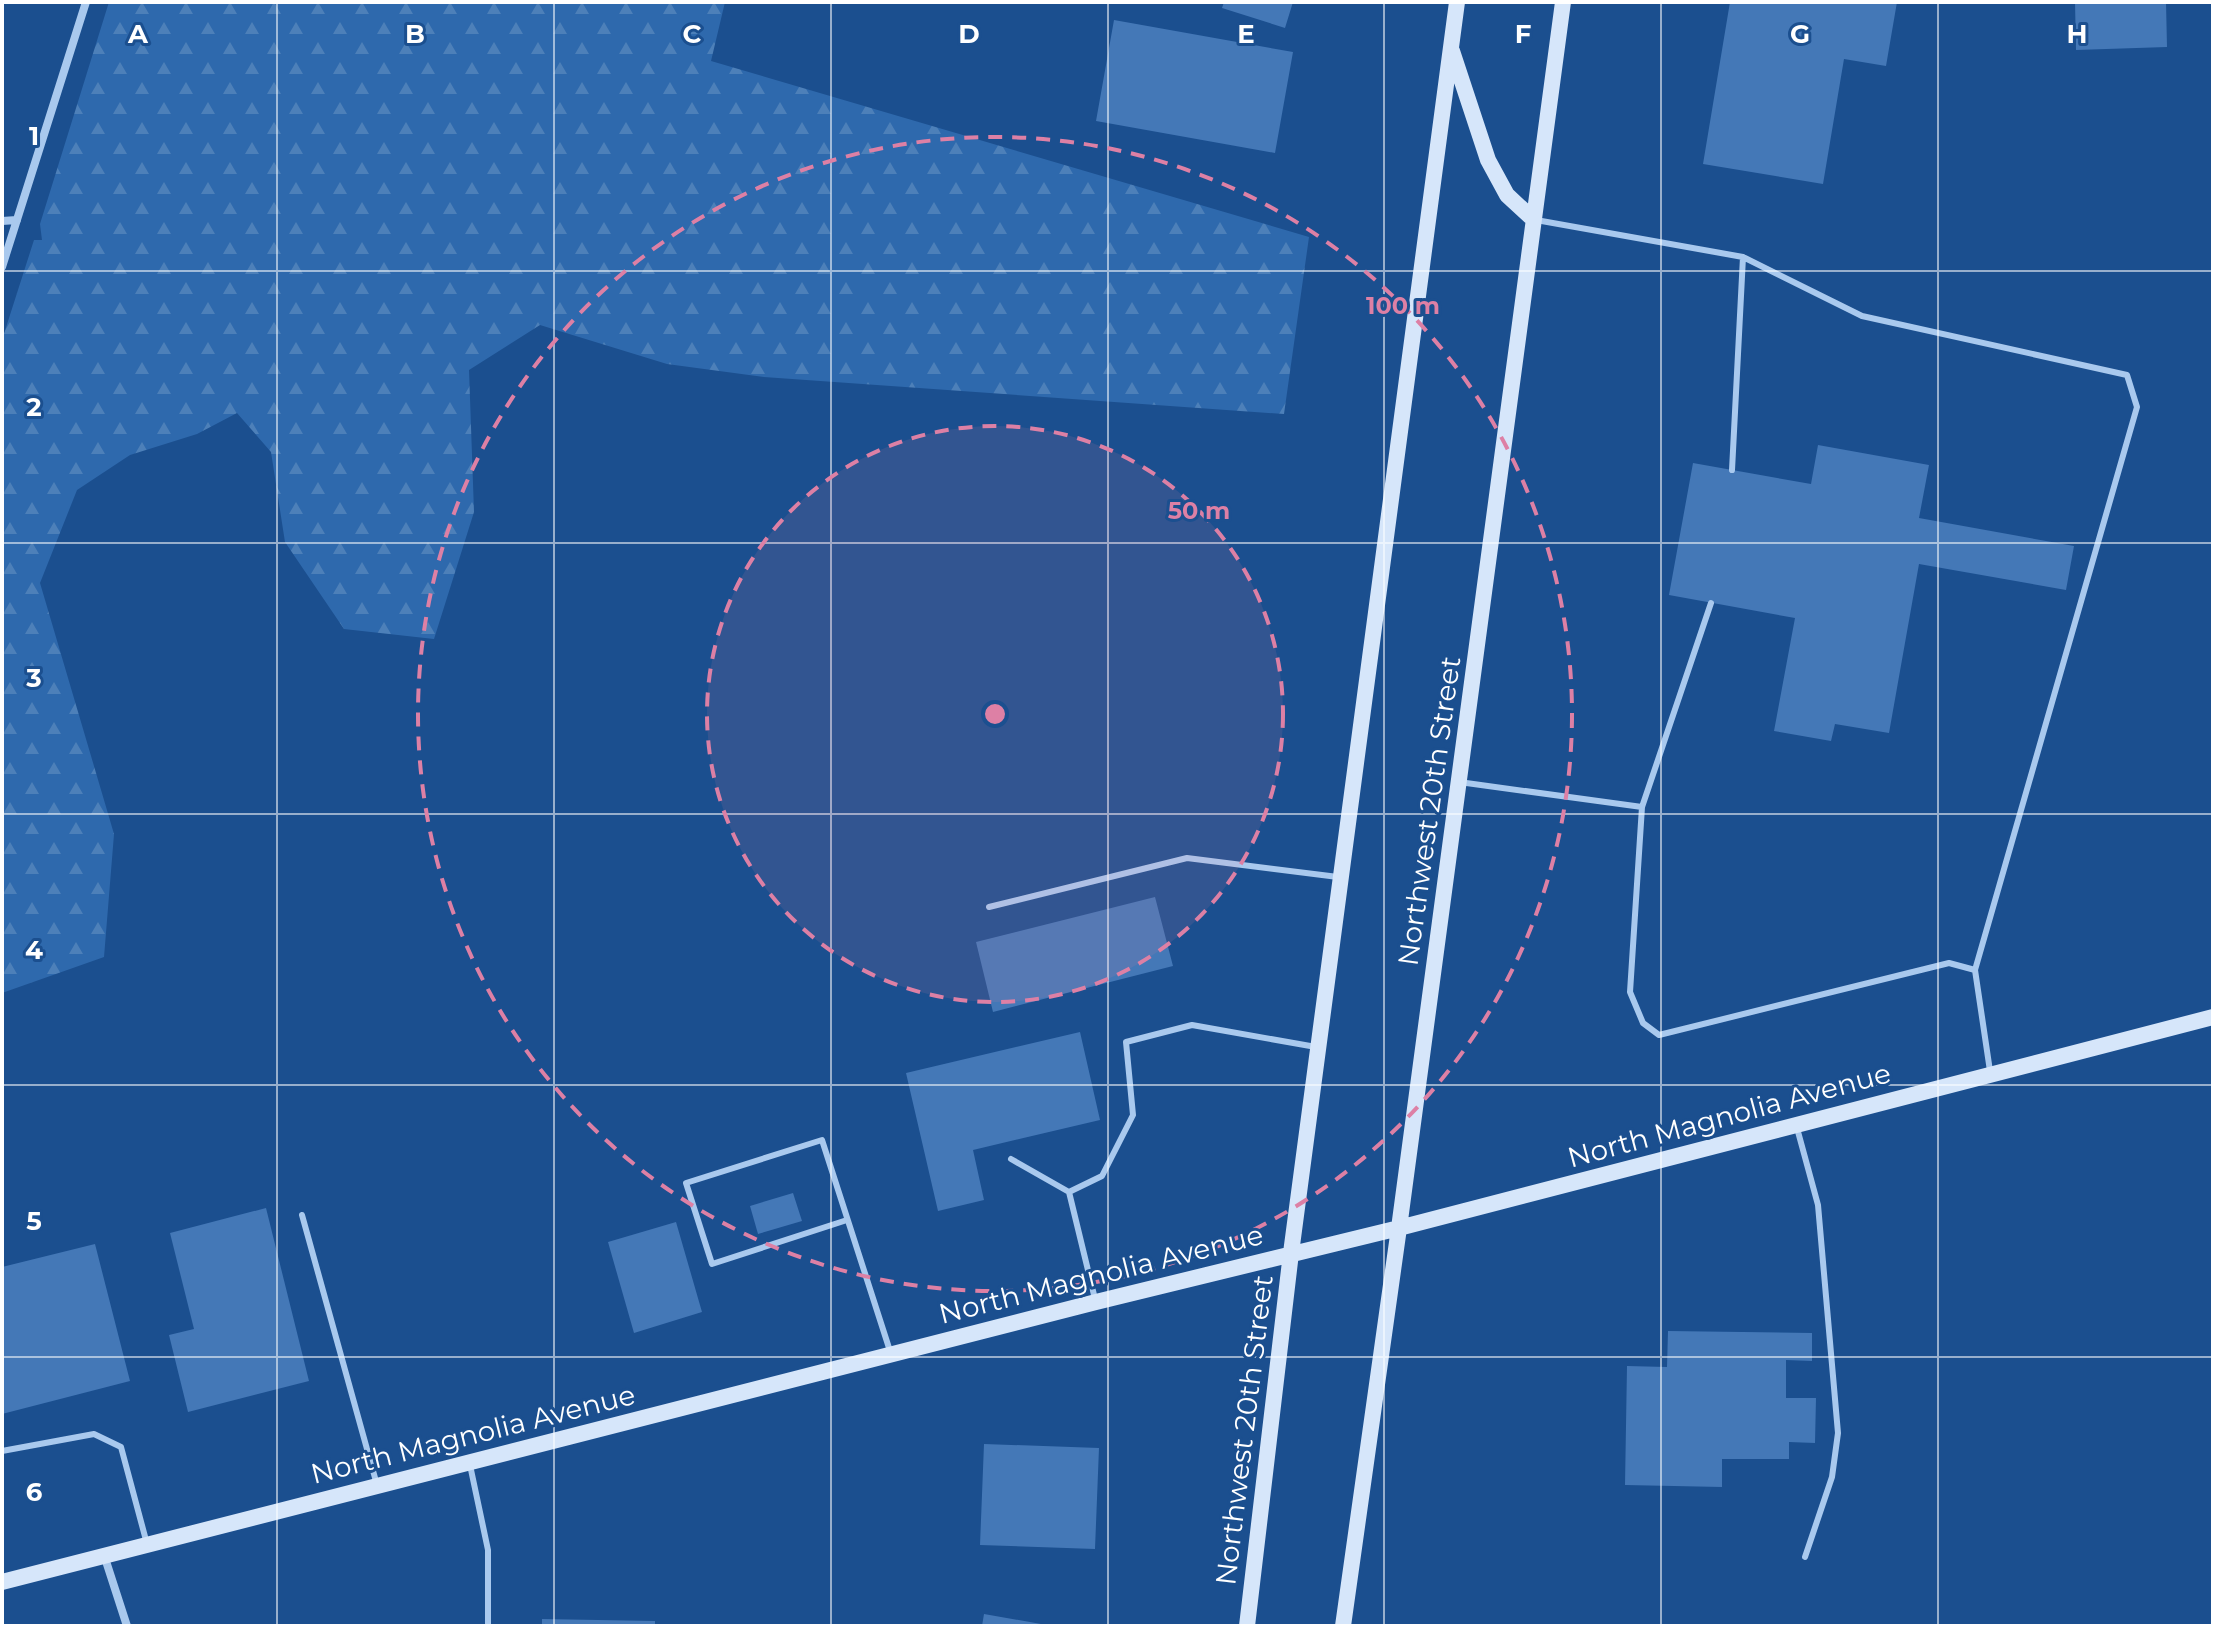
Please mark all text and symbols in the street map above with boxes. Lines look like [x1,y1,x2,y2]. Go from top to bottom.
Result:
text: A [127,18,149,50]
text: B [405,18,425,50]
text: C [683,18,702,50]
text: D [958,18,980,50]
text: E [1237,18,1255,50]
text: F [1515,18,1531,50]
text: G [1790,18,1810,50]
text: H [2066,18,2088,50]
text: 1 [29,120,39,152]
text: 100 m [1366,291,1440,320]
text: 2 [26,391,42,423]
text: 50 m [1168,496,1230,525]
street label: Northwest 20th Street [1390,654,1468,968]
text: 3 [25,662,42,694]
centre of rings [981,700,1009,728]
text: 4 [25,934,43,966]
street label: North Magnolia Avenue [1564,1055,1894,1175]
text: 5 [26,1205,42,1237]
street label: North Magnolia Avenue [935,1217,1267,1331]
street label: Northwest 20th Street [1208,1273,1280,1587]
street label: North Magnolia Avenue [307,1377,639,1491]
text: 6 [26,1476,43,1508]

